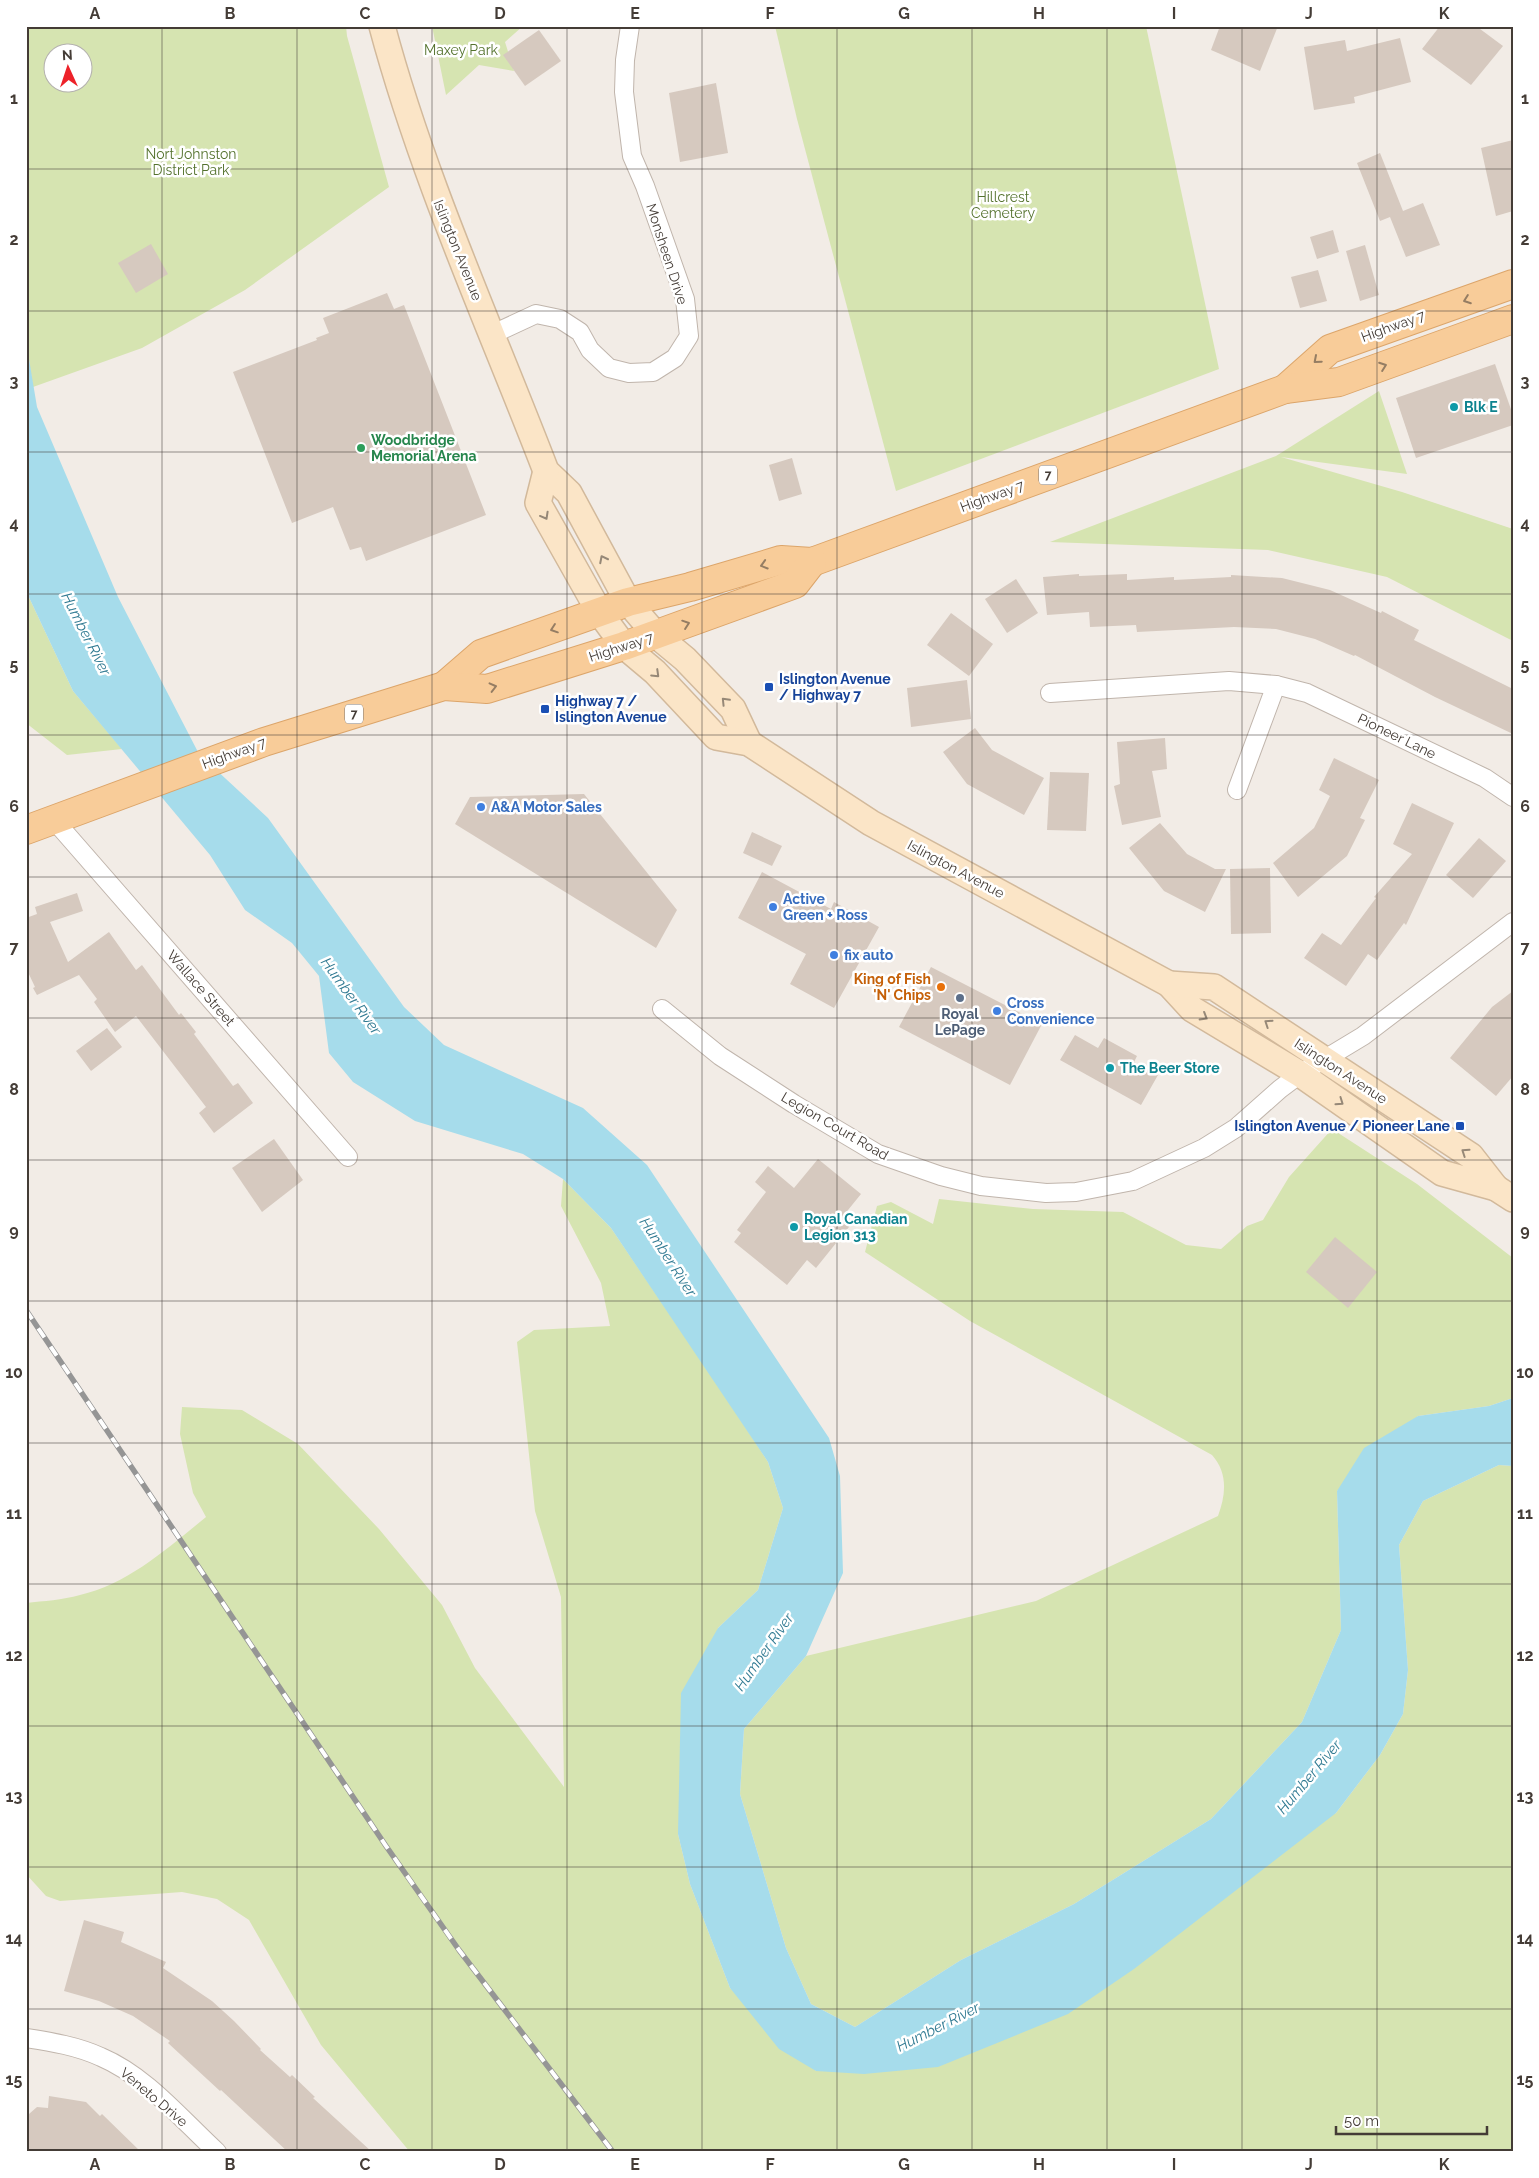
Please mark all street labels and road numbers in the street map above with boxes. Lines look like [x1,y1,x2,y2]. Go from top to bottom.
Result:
street label: Islington Avenue [431,197,485,303]
street label: Monsheen Drive [643,202,691,306]
street label: Highway 7 [1359,307,1428,345]
road number: 7 [1039,466,1057,484]
street label: Highway 7 [958,477,1027,515]
street label: Highway 7 [587,629,656,665]
road number: 7 [345,704,363,724]
street label: Pioneer Lane [1355,710,1439,762]
street label: Highway 7 [200,734,269,772]
street label: Islington Avenue [905,837,1007,901]
street label: Wallace Street [164,947,238,1029]
street label: Islington Avenue [1292,1035,1390,1107]
street label: Legion Court Road [779,1089,891,1163]
street label: Veneto Drive [117,2064,191,2130]

